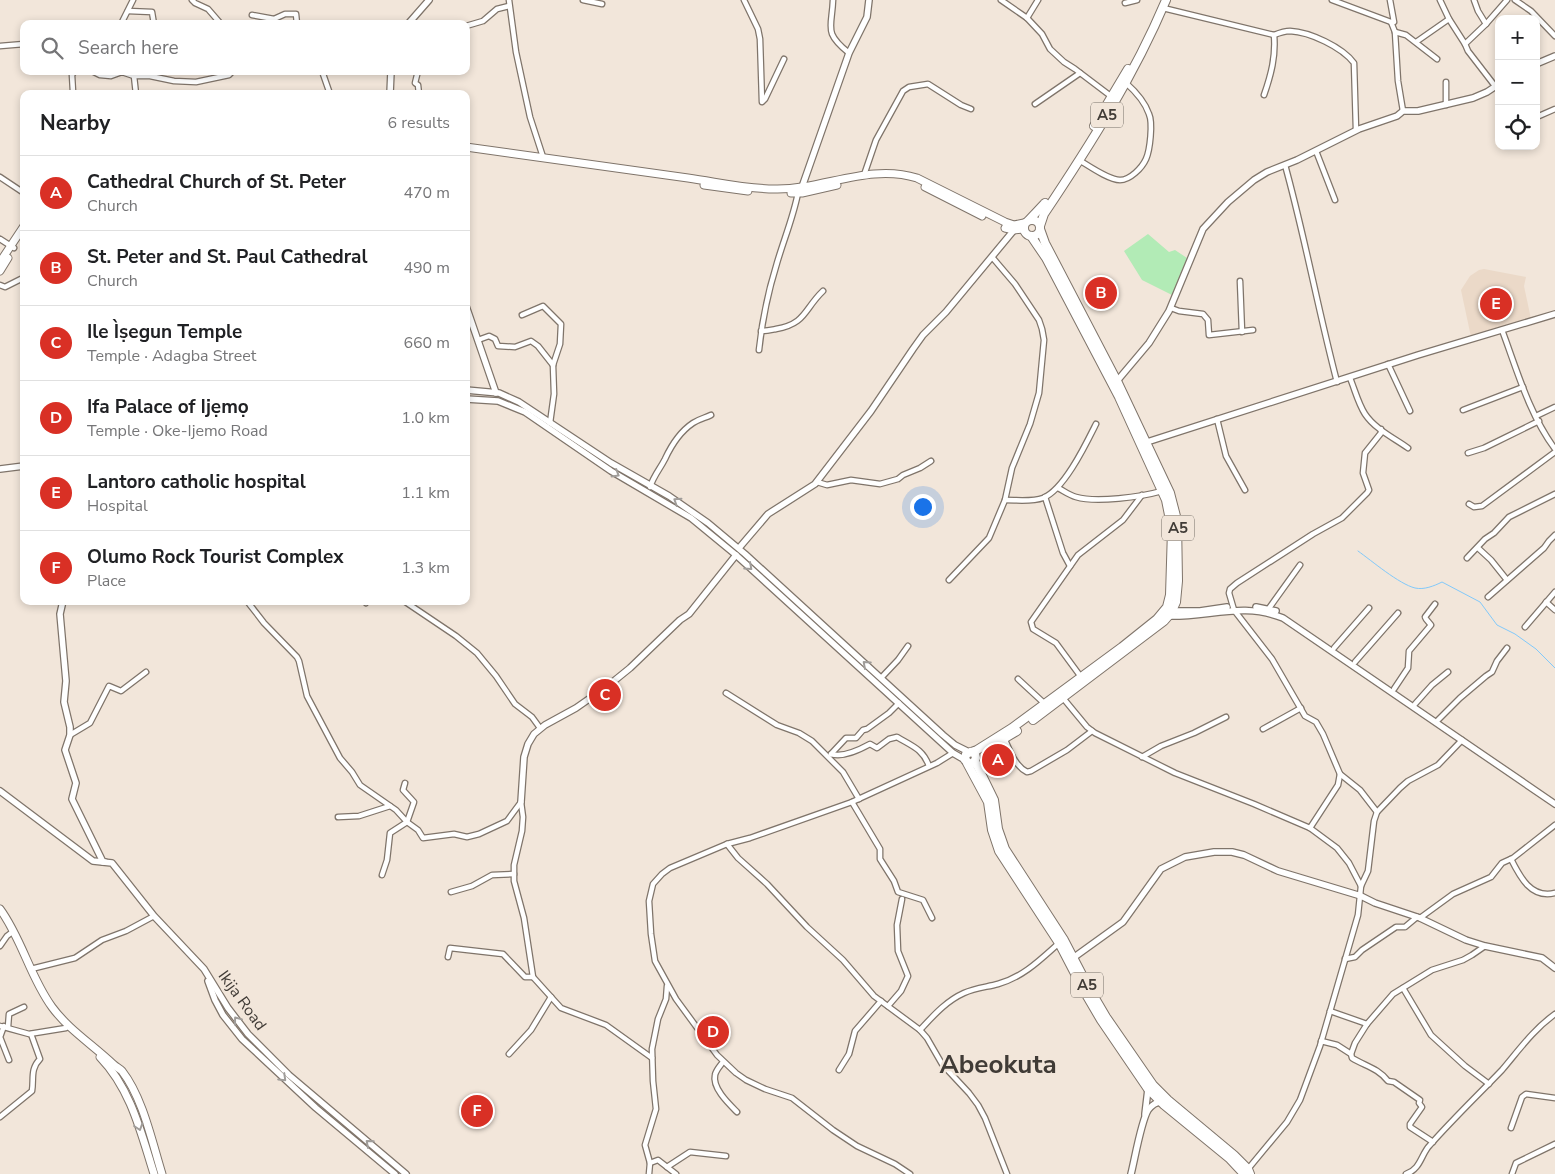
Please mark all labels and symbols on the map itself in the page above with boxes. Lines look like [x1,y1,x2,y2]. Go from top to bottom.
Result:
road number: A5 [1091,102,1123,128]
pin: B [1085,274,1117,312]
pin: E [1480,285,1512,323]
one-way arrow [611,467,620,477]
your location [910,494,936,520]
one-way arrow [673,498,683,507]
road number: A5 [1162,516,1194,540]
one-way arrow [743,561,752,570]
one-way arrow [862,661,871,670]
pin: C [589,676,621,714]
pin: A [982,741,1014,779]
street label: Ikija Road [213,966,271,1035]
road number: A5 [1071,972,1103,998]
pin: D [697,1013,729,1051]
one-way arrow [234,1017,243,1026]
district label: Abeokuta [939,1047,1057,1082]
one-way arrow [277,1072,286,1081]
pin: F [461,1092,493,1130]
one-way arrow [133,1123,143,1131]
one-way arrow [365,1139,374,1148]

